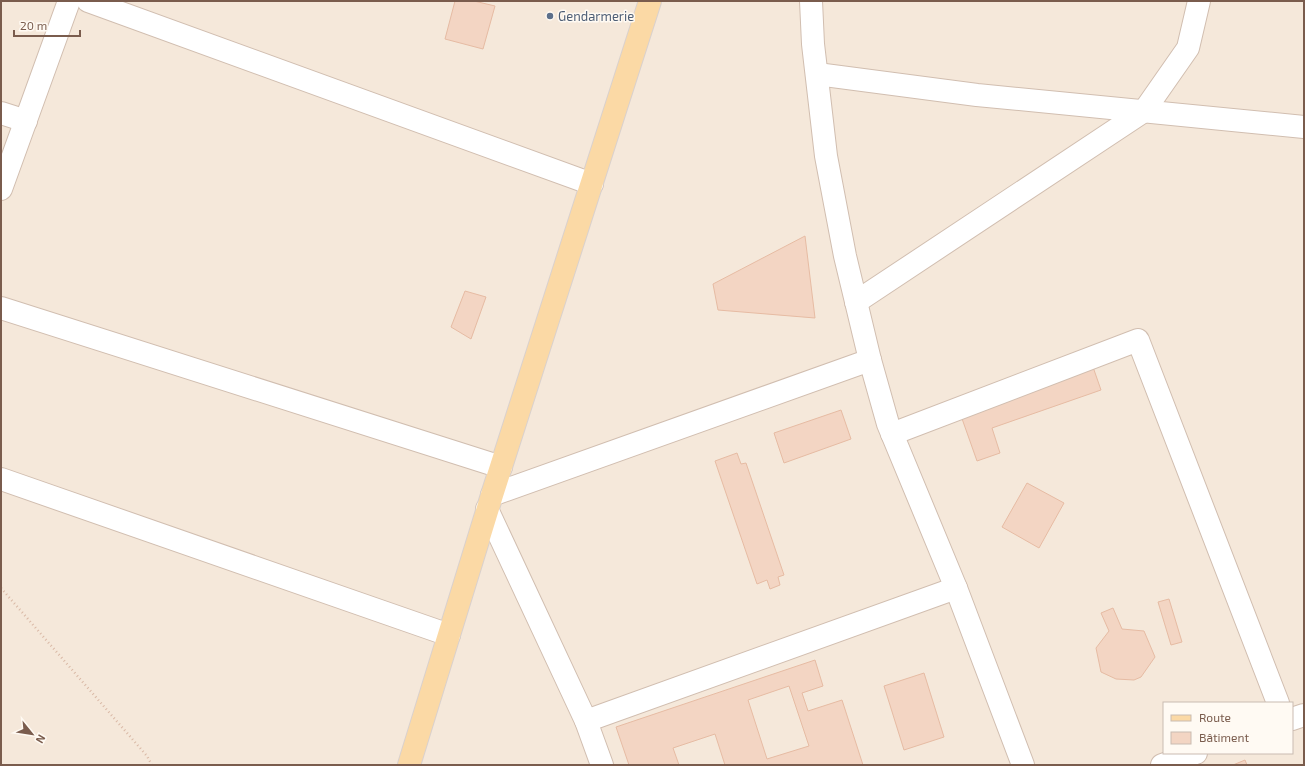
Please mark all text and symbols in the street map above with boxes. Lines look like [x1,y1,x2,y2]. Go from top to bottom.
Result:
place label: Gendarmerie [558,8,634,24]
marker: Gendarmerie [545,11,555,21]
scale bar [14,12,80,38]
text: 20 m [20,18,47,32]
legend [1163,702,1293,754]
text: Route [1199,710,1231,724]
north arrow [12,714,52,754]
text: Bâtiment [1199,730,1250,744]
text: N [33,733,49,746]

